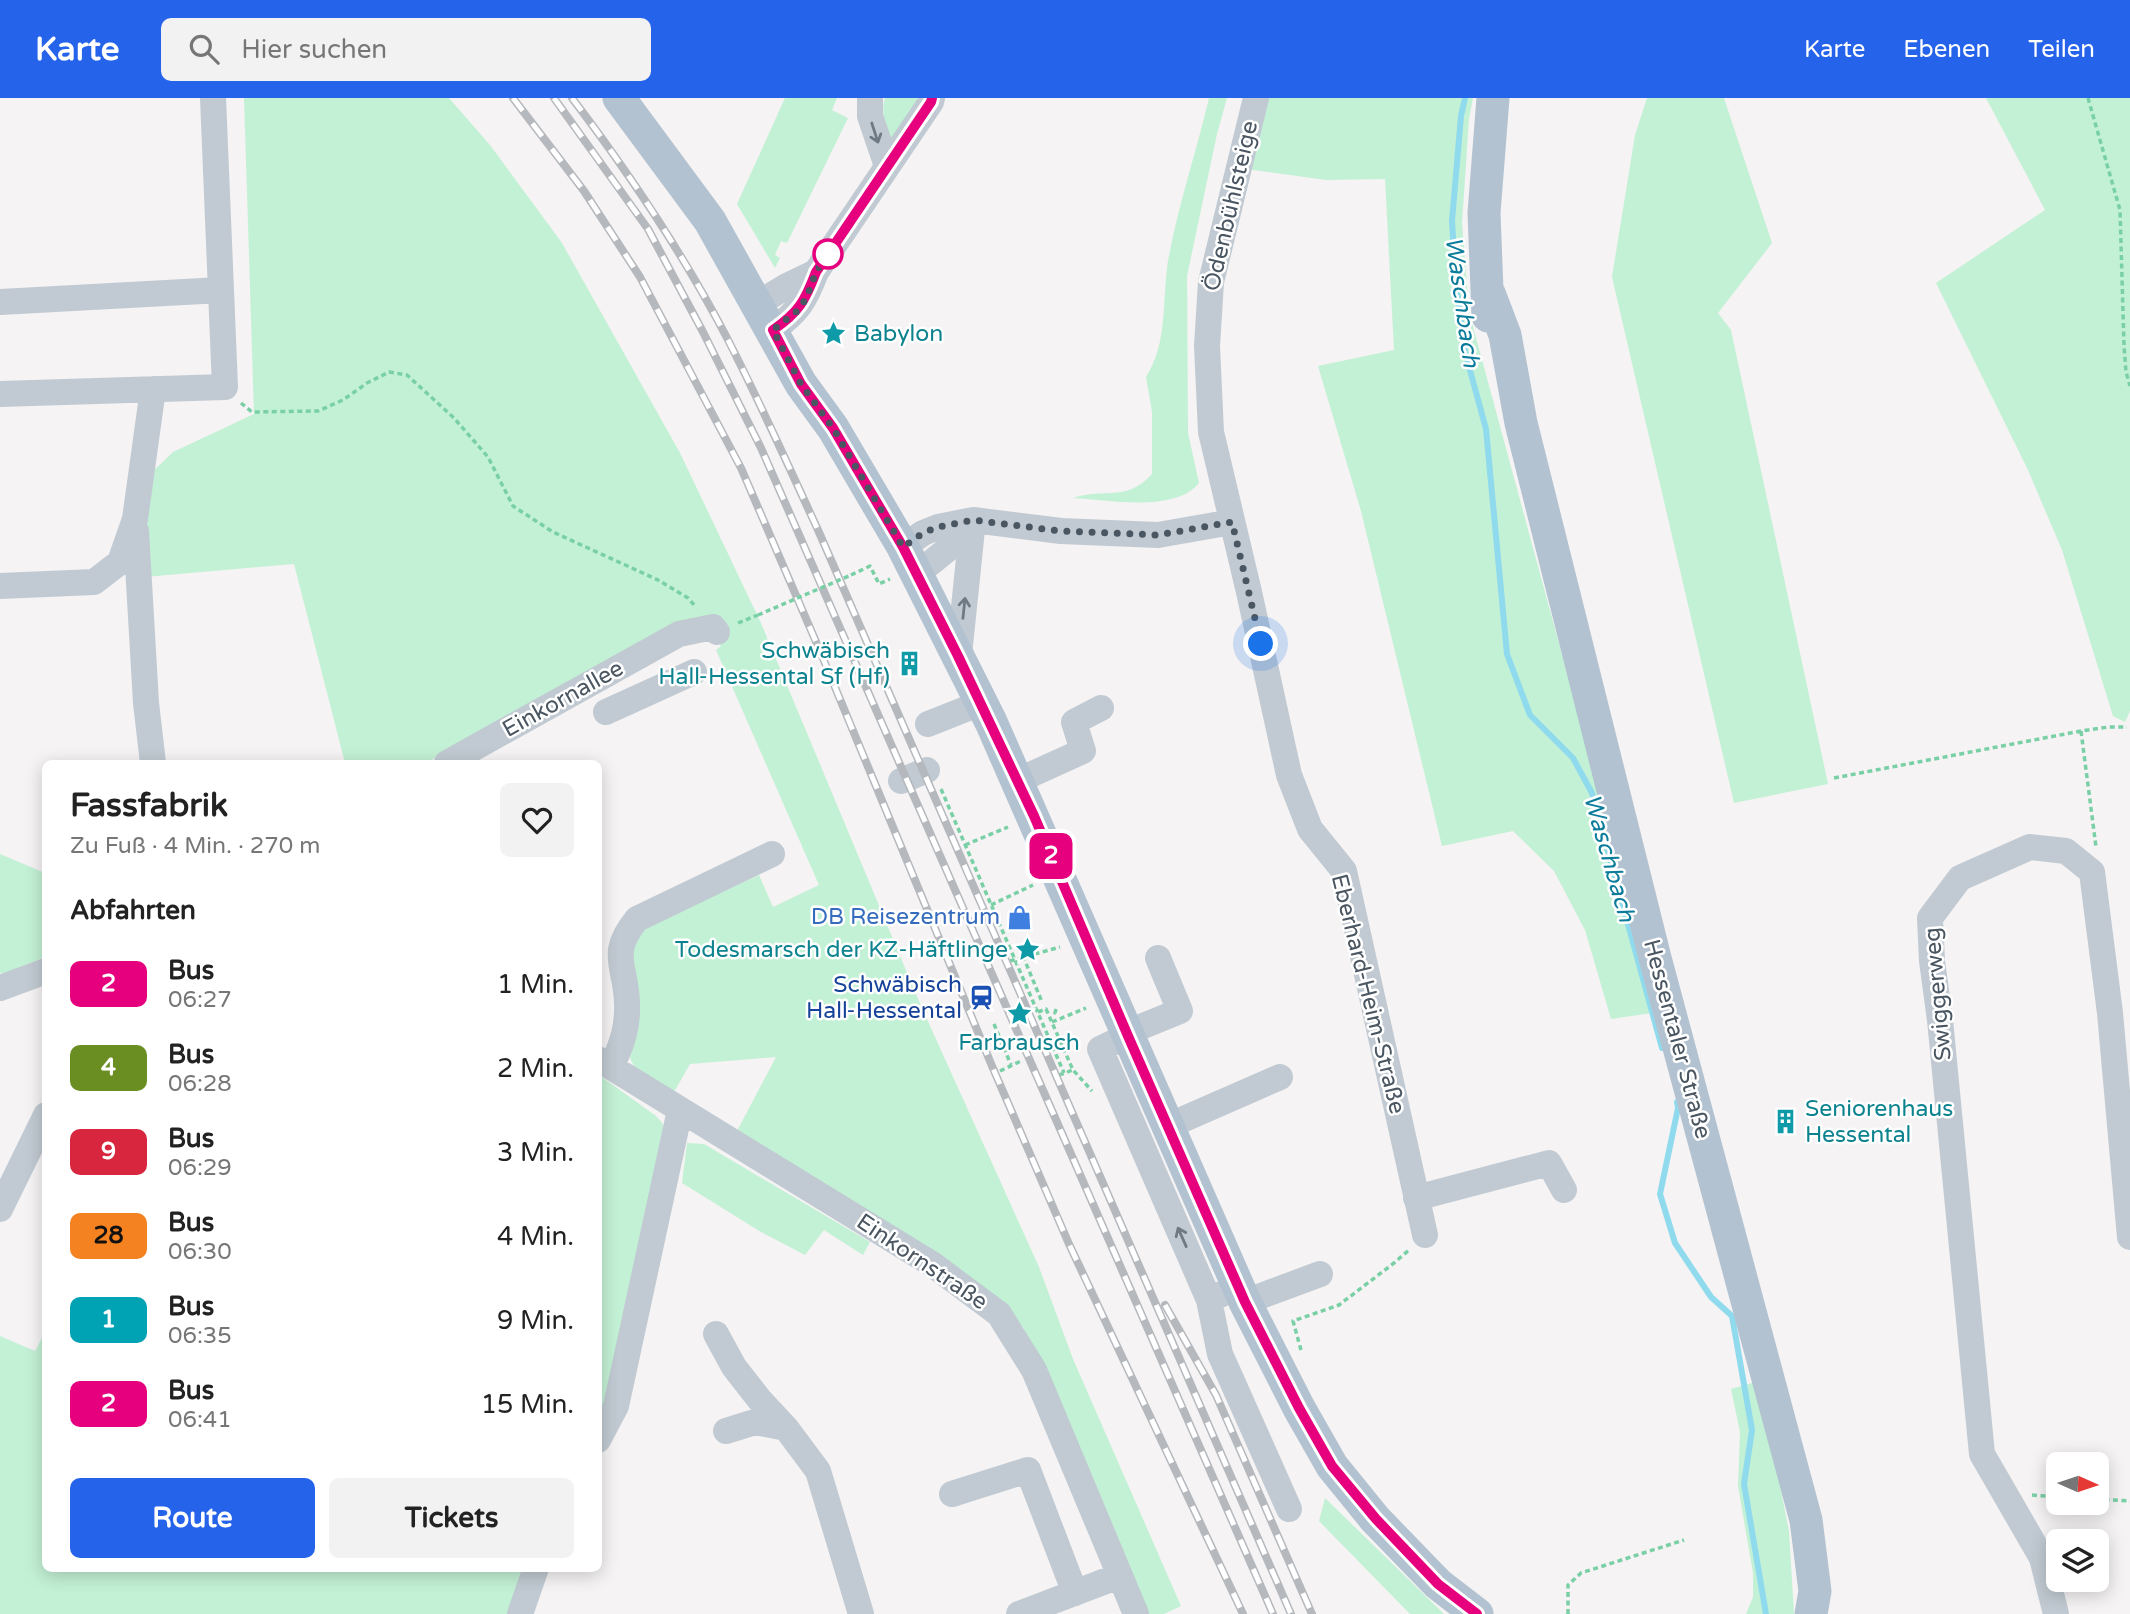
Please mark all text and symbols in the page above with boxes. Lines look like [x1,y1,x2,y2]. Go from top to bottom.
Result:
search box [161,18,651,81]
text: Karte [35,30,119,69]
icon: search [185,30,223,68]
text: Hier suchen [241,34,387,65]
text: Karte [1804,35,1865,64]
text: Ebenen [1903,35,1990,64]
text: Teilen [2028,35,2095,64]
street label: Ödenbühlsteige [1198,118,1264,294]
one-way arrow [870,121,883,143]
water label: Waschbach [1438,235,1486,371]
unlabelled marker [813,239,843,269]
place icon: Babylon [820,320,848,348]
place label: Babylon [854,320,943,348]
one-way arrow [957,597,970,620]
your location [1243,626,1278,661]
place label: Schwäbisch Hall-Hessental Sf (Hf) [658,637,890,691]
building icon: Schwäbisch Hall-Hessental Sf (Hf) [896,650,924,678]
street label: Einkornallee [498,654,628,744]
button: heart [500,783,574,857]
text: Fassfabrik [70,786,228,825]
water label: Waschbach [1577,791,1641,927]
text: Zu Fuß · 4 Min. · 270 m [70,832,320,860]
line badge: 2 [1028,833,1074,879]
text: 2 [1043,841,1059,870]
street label: Eberhard-Heim-Straße [1325,871,1411,1117]
text: Abfahrten [70,895,196,926]
place label: DB Reisezentrum [811,903,1000,931]
shop icon: DB Reisezentrum [1006,903,1034,931]
street label: Swiggerweg [1918,926,1958,1062]
place label: Todesmarsch der KZ-Häftlinge [675,936,1008,964]
place icon: Todesmarsch der KZ-Häftlinge [1014,936,1042,964]
street label: Hessentaler Straße [1637,936,1717,1142]
text: Bus [168,955,214,986]
text: 2 [101,969,116,998]
text: 1 Min. [497,969,574,1000]
place label: Schwäbisch Hall-Hessental [806,971,962,1025]
station icon: Schwäbisch Hall-Hessental [968,984,996,1012]
text: 06:27 [168,986,232,1014]
place icon: Farbrausch [1005,999,1033,1027]
place label: Farbrausch [958,1029,1080,1057]
text: Bus [168,1039,214,1070]
text: 4 [101,1053,116,1082]
text: 2 Min. [497,1053,574,1084]
text: 06:28 [168,1070,232,1098]
place label: Seniorenhaus Hessental [1805,1095,1953,1149]
building icon: Seniorenhaus Hessental [1771,1108,1799,1136]
text: Bus [168,1123,214,1154]
text: 9 [101,1137,116,1166]
text: 3 Min. [497,1137,574,1168]
text: 06:29 [168,1154,232,1182]
text: Bus [168,1207,214,1238]
street label: Einkornstraße [851,1208,993,1316]
text: 28 [93,1221,124,1250]
text: 4 Min. [497,1221,574,1252]
one-way arrow [1174,1227,1187,1248]
text: 06:30 [168,1238,232,1266]
text: Bus [168,1291,214,1322]
text: 1 [101,1305,116,1334]
text: 9 Min. [497,1305,574,1336]
text: 06:35 [168,1322,232,1350]
text: Bus [168,1375,214,1406]
text: 2 [101,1389,116,1418]
text: 15 Min. [481,1389,574,1420]
text: 06:41 [168,1406,232,1434]
north arrow [2046,1452,2109,1516]
map controls [2046,1452,2109,1592]
button: Route [70,1478,315,1558]
button: Tickets [329,1478,574,1558]
button: layers [2046,1529,2109,1592]

